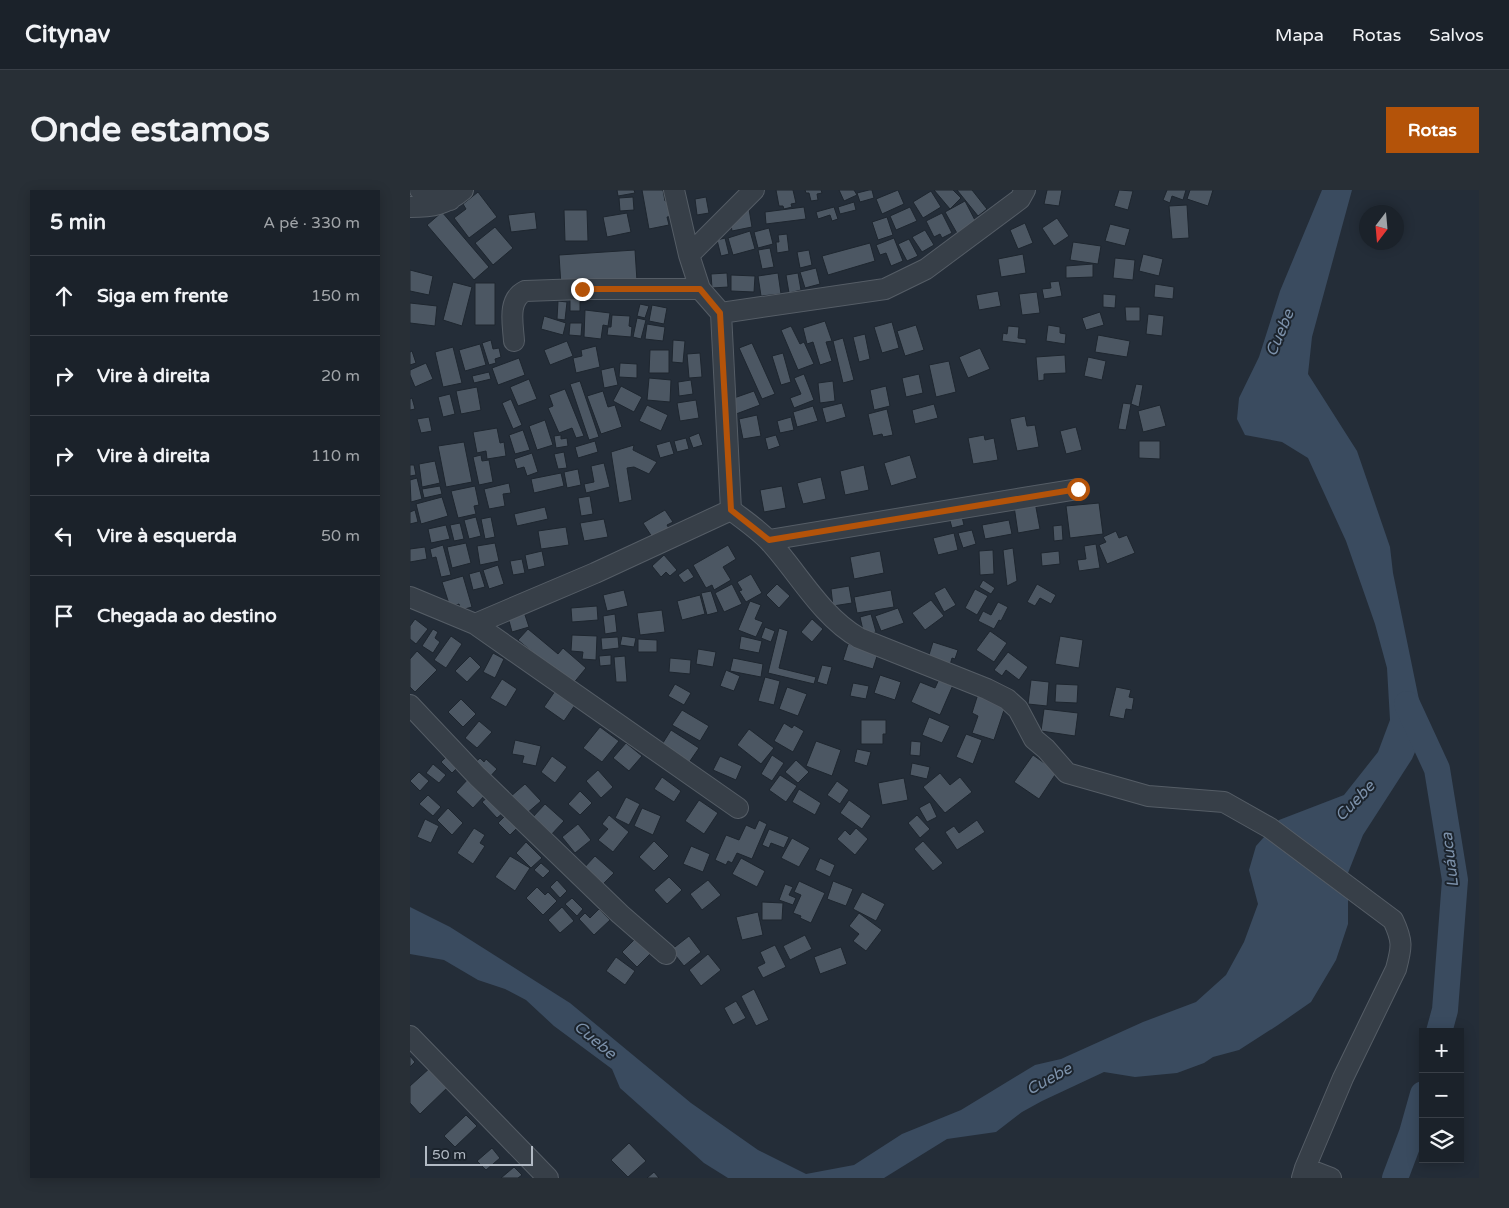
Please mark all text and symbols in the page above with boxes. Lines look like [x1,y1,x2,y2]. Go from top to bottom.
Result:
text: Citynav [25,20,110,49]
text: Mapa [1275,24,1324,46]
text: Rotas [1352,24,1401,46]
text: Salvos [1429,24,1484,46]
button: Rotas [1386,107,1479,153]
text: Onde estamos [30,109,270,151]
north arrow [1359,205,1404,250]
text: 5 min [50,210,106,235]
text: A pé · 330 m [263,213,360,233]
route end [571,278,594,301]
icon: ahead [50,282,78,310]
text: Siga em frente [97,285,228,307]
text: 150 m [311,286,360,306]
water label: Cuebe [1261,306,1299,359]
icon: right [50,362,78,390]
text: Vire à direita [97,365,210,387]
text: 20 m [321,366,360,386]
icon: right [50,442,78,470]
text: Vire à direita [97,445,210,467]
text: 110 m [311,446,360,466]
route start [1067,478,1090,501]
icon: left [50,522,78,550]
text: Vire à esquerda [97,525,237,547]
text: 50 m [321,526,360,546]
icon: arrive [50,602,78,630]
text: Chegada ao destino [97,605,277,627]
water label: Cuebe [1331,776,1380,826]
water label: Luáuca [1437,830,1463,889]
water label: Cuebe [570,1017,621,1064]
map controls [1419,1028,1464,1163]
button: + [1419,1028,1464,1073]
water label: Cuebe [1023,1058,1076,1100]
button: − [1419,1073,1464,1118]
button: layers [1419,1118,1464,1163]
scale bar [425,1143,532,1166]
text: 50 m [432,1146,466,1163]

